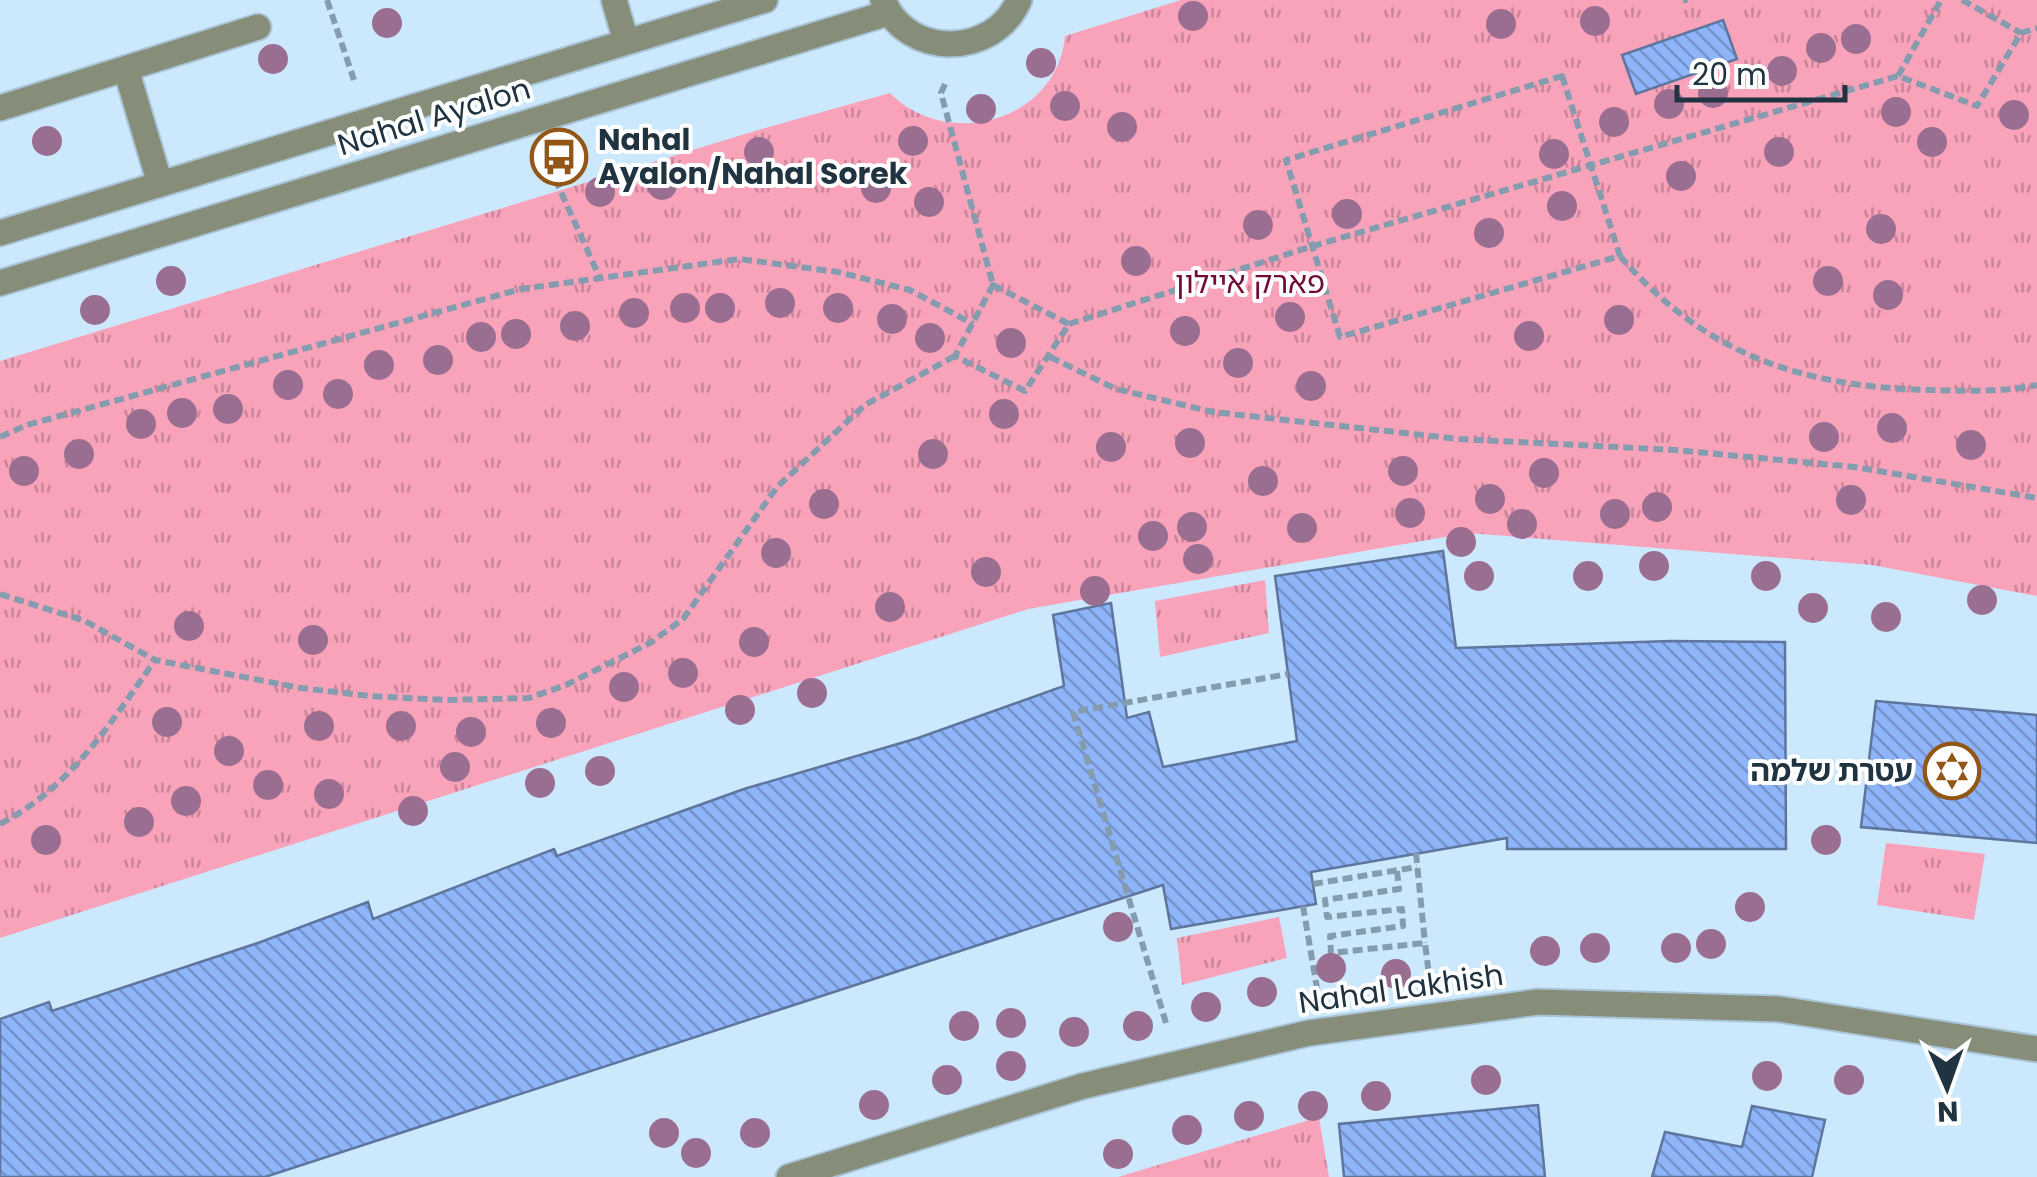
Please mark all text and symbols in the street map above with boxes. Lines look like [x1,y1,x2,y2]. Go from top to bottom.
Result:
scale bar [1677,40,1844,102]
text: 20 m [1692,53,1767,96]
street label: Nahal Ayalon [332,67,535,166]
place label: Nahal Ayalon/Nahal Sorek [598,118,908,195]
bus stop icon: Nahal Ayalon/Nahal Sorek [529,127,589,187]
park label: פארק איילון [1175,261,1325,304]
synagogue icon: עטרת שלמה [1922,741,1982,801]
place label: עטרת שלמה [1750,749,1913,792]
street label: Nahal Lakhish [1296,953,1506,1024]
north arrow [1897,1037,1997,1137]
text: N [1937,1092,1959,1131]

